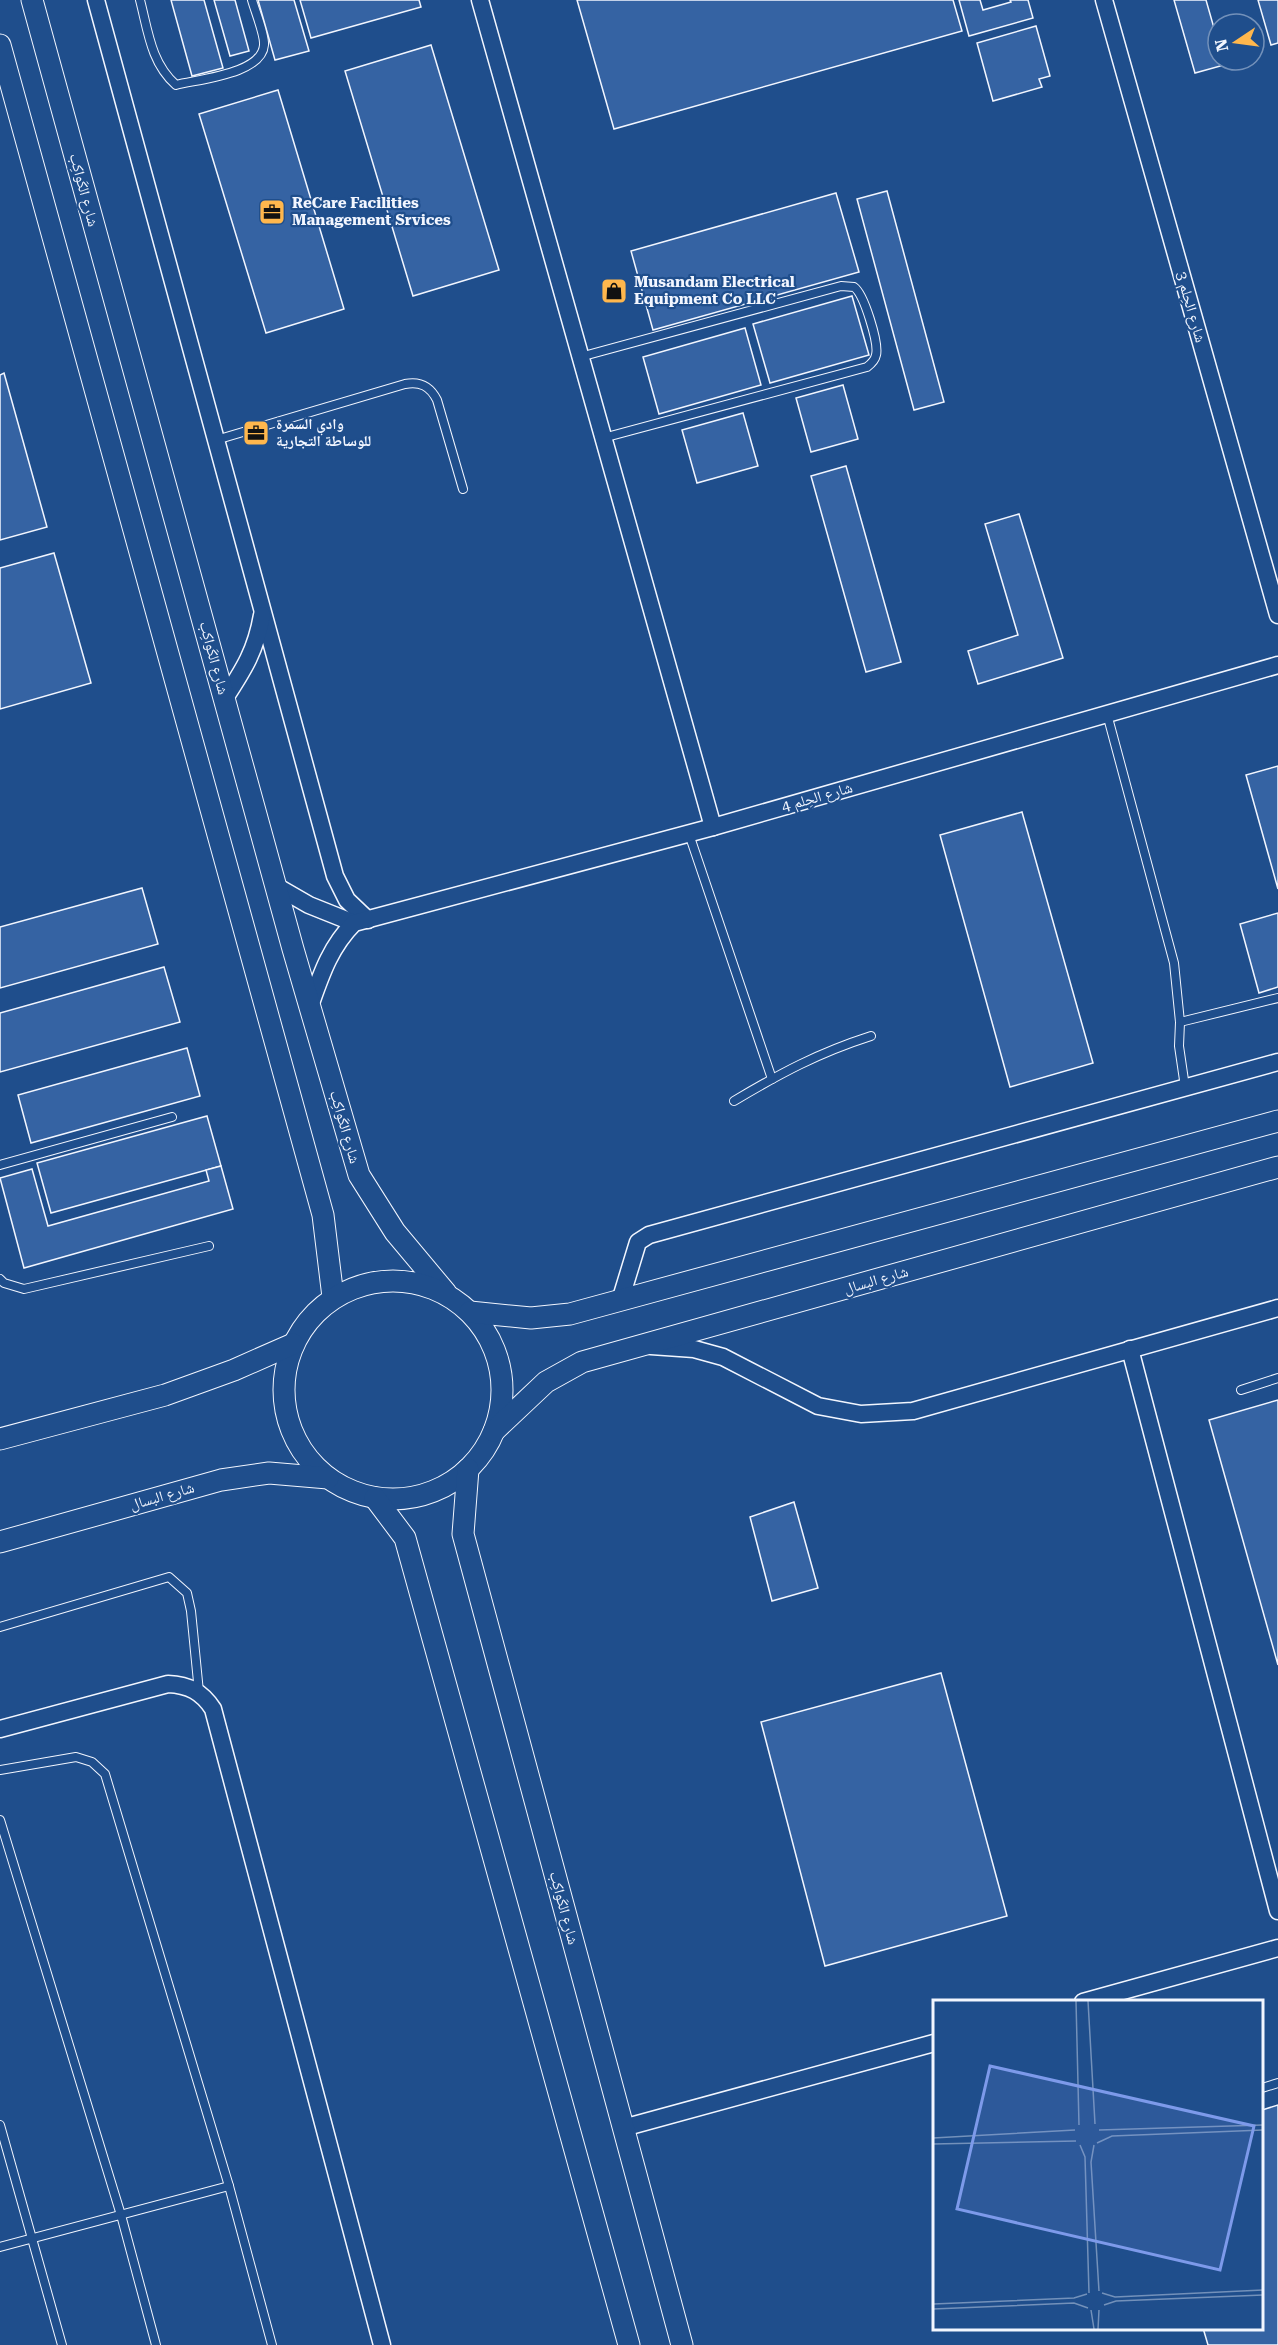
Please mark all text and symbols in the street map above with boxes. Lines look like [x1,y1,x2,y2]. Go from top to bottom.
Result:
north arrow [1206,12,1266,72]
text: N [1211,37,1233,53]
street label: شارع الكَواكِب [65,151,102,229]
place label: ReCare Facilities Management Srvices [292,194,451,229]
office icon: ReCare Facilities Management Srvices [257,197,287,227]
street label: شارع الحِلم 3 [1171,270,1210,345]
place label: Musandam Electrical Equipment Co LLC [634,273,795,308]
shop icon: Musandam Electrical Equipment Co LLC [599,276,629,306]
place label: وادي السمرة للوساطة التجارية [276,415,371,450]
office icon: وادي السمرة للوساطة التجارية [241,418,271,448]
street label: شارع الكَواكِب [195,619,232,697]
street label: شارع الحِلم 4 [780,778,855,817]
street label: شارع الكَواكِب [325,1088,364,1166]
street label: شارع البسال [842,1262,911,1299]
street label: شارع البسال [128,1478,197,1515]
street label: شارع الكَواكِب [545,1869,582,1947]
inset map [933,2000,1263,2330]

